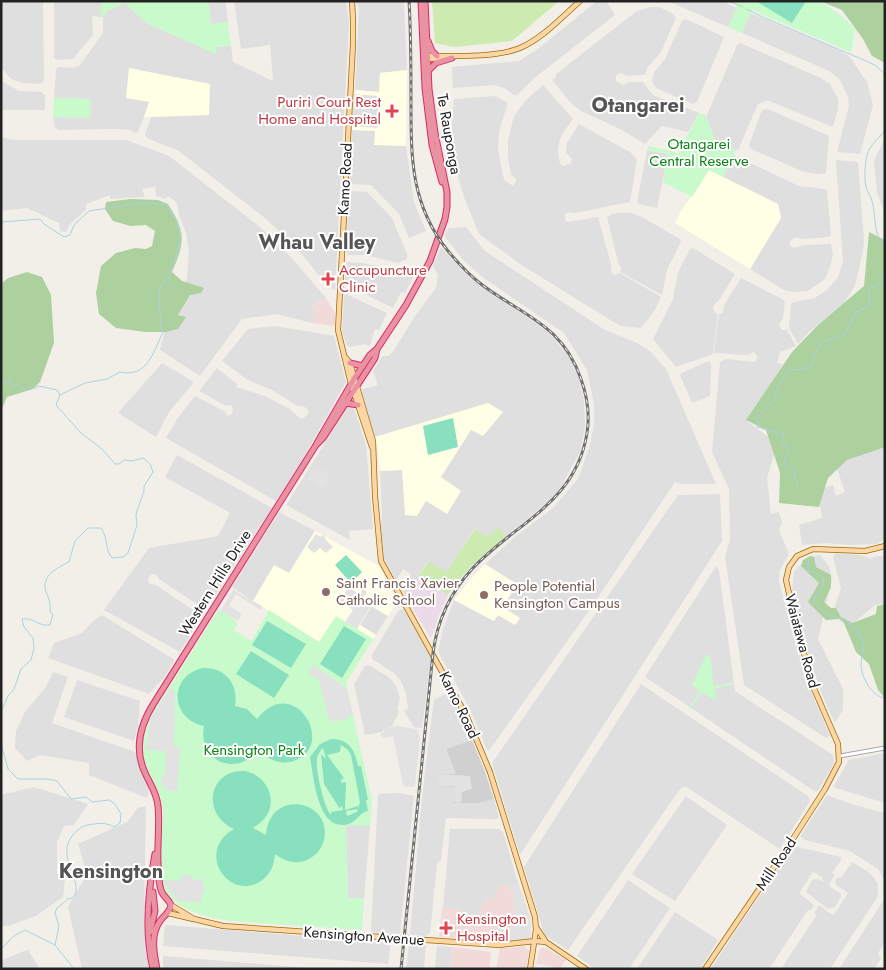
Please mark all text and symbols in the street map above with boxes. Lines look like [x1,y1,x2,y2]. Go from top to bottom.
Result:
place label: Puriri Court Rest Home and Hospital [258,91,381,130]
district label: Otangarei [592,91,684,120]
street label: Te Rauponga [431,92,467,176]
marker: Puriri Court Rest Home and Hospital [385,104,399,118]
park label: Otangarei Central Reserve [649,133,749,172]
street label: Kamo Road [332,142,358,216]
district label: Whau Valley [259,228,376,257]
place label: Accupuncture Clinic [339,259,427,298]
marker: Accupuncture Clinic [321,272,335,286]
street label: Western Hills Drive [173,525,257,640]
place label: Saint Francis Xavier Catholic School [336,572,460,611]
place label: People Potential Kensington Campus [494,575,620,614]
marker: Saint Francis Xavier Catholic School [320,586,332,598]
marker: People Potential Kensington Campus [478,589,490,601]
street label: Waiatawa Road [779,591,825,691]
street label: Kamo Road [433,668,485,742]
park label: Kensington Park [204,739,305,761]
street label: Mill Road [750,833,802,895]
district label: Kensington [59,857,163,886]
place label: Kensington Hospital [457,908,527,947]
street label: Kensington Avenue [303,921,425,951]
marker: Kensington Hospital [439,921,453,935]

